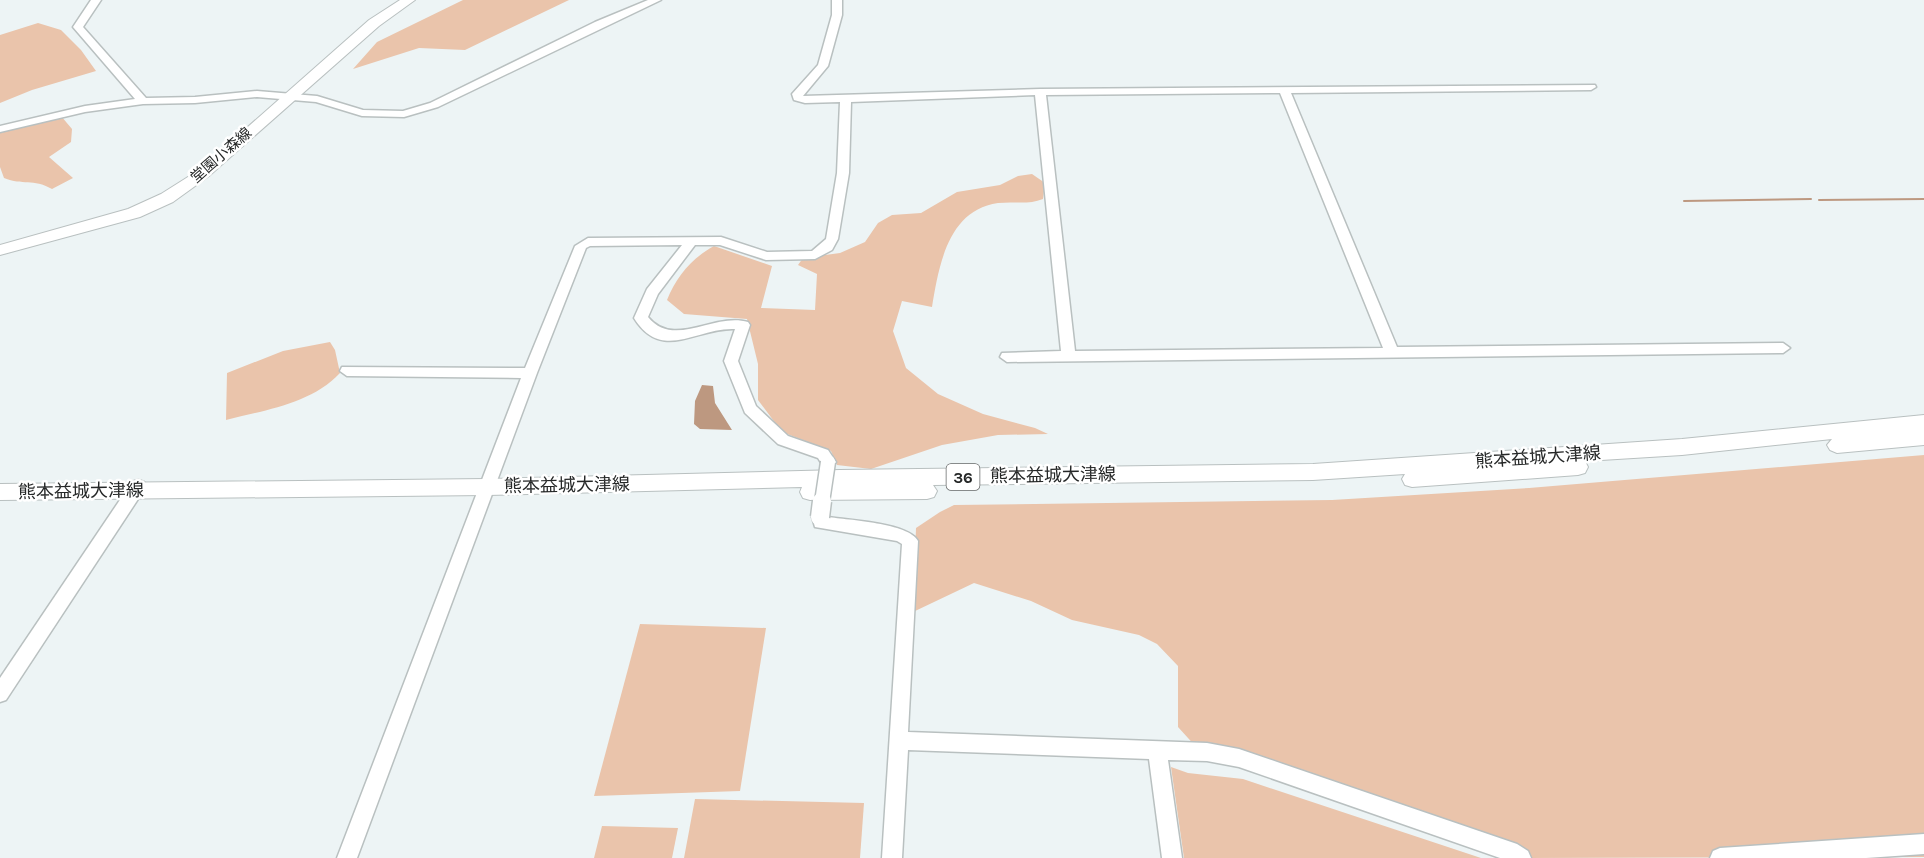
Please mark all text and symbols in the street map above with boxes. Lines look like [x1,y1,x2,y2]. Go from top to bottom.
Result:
street label: 堂園小森線 [187,124,255,186]
street label: 熊本益城大津線 [1474,442,1602,472]
street label: 熊本益城大津線 [990,463,1116,487]
road number: 36 [946,464,980,490]
street label: 熊本益城大津線 [504,473,630,497]
street label: 熊本益城大津線 [18,479,144,503]

